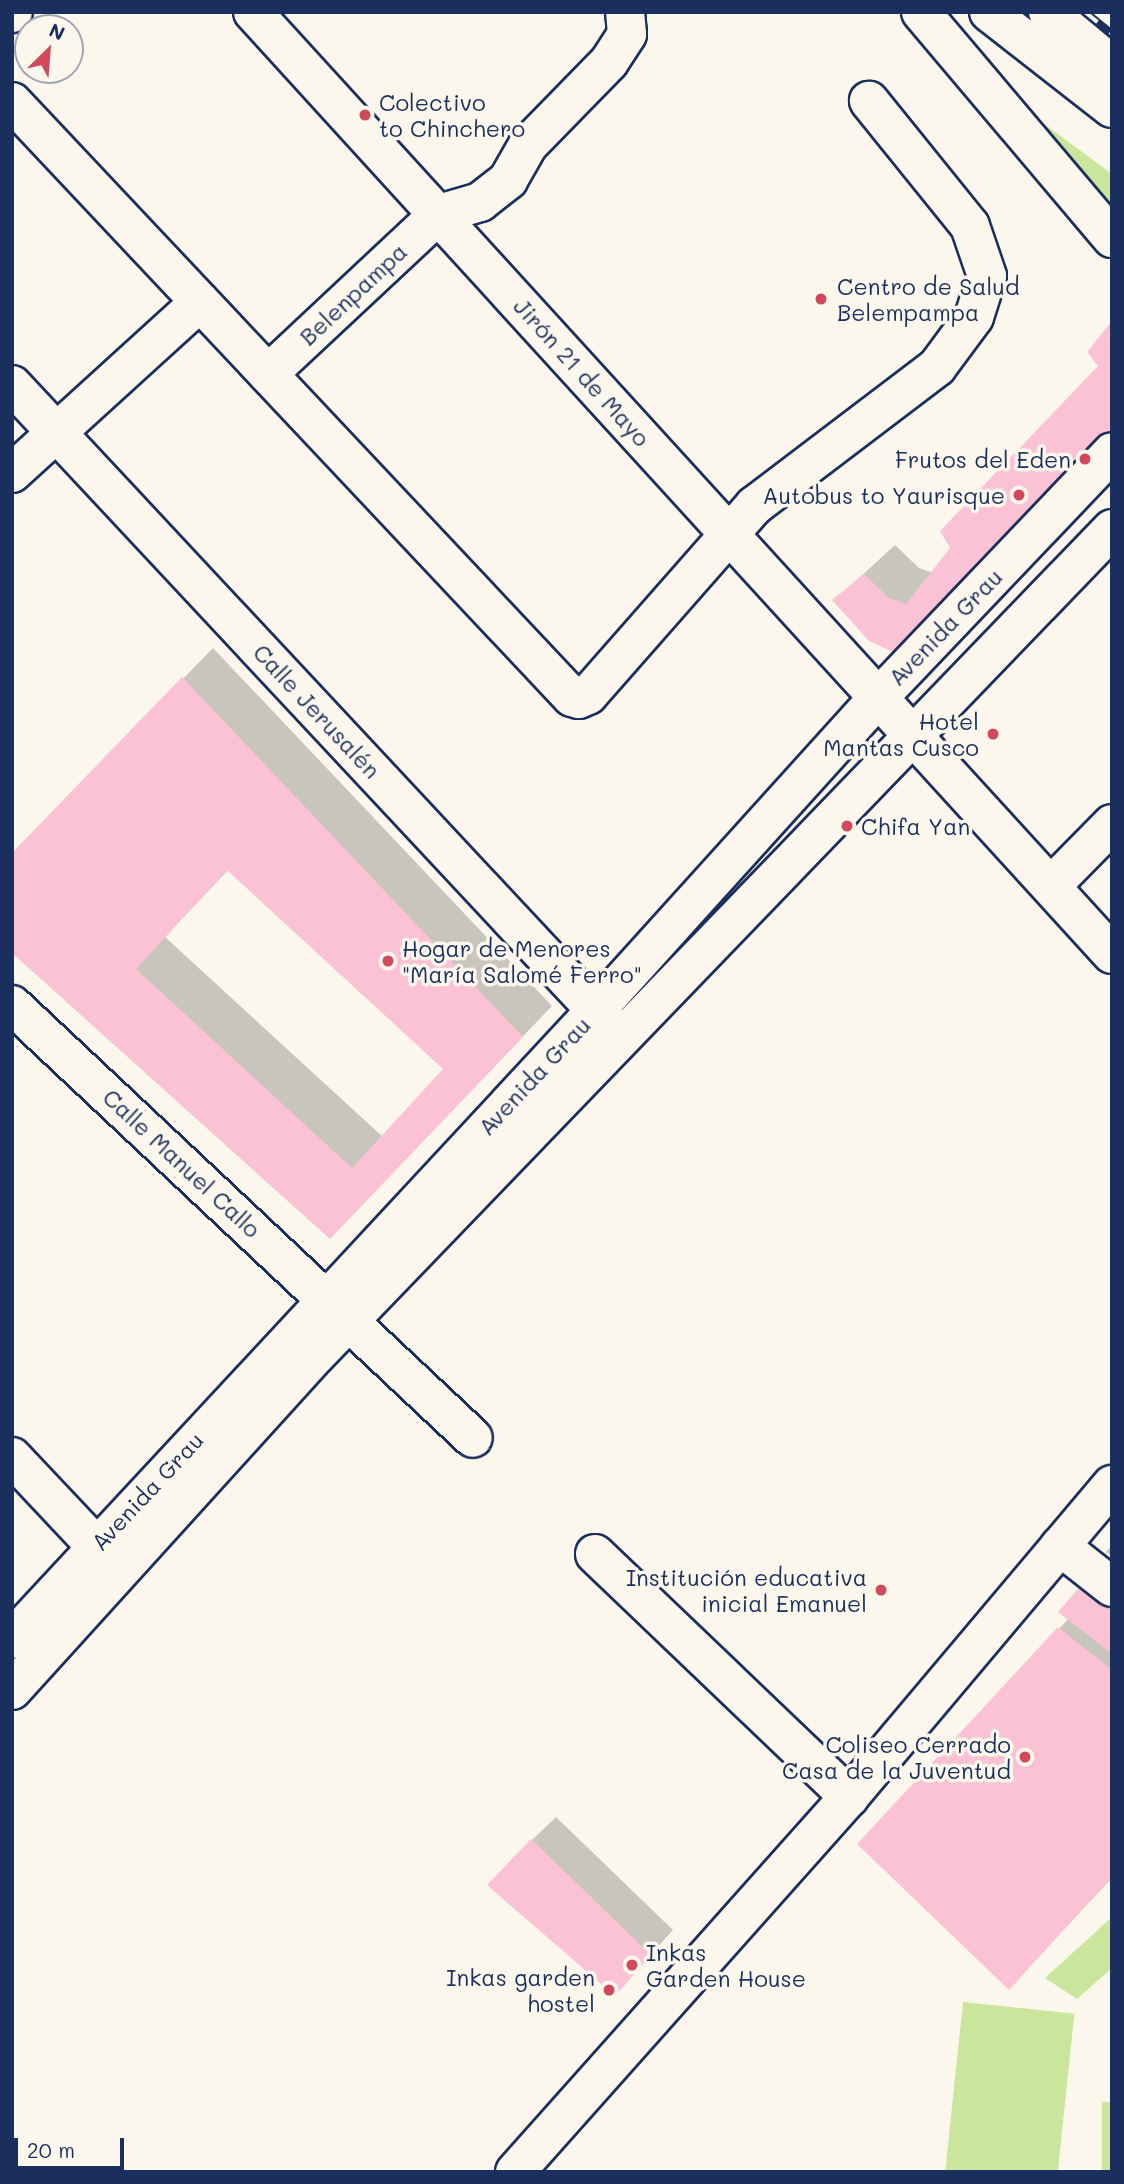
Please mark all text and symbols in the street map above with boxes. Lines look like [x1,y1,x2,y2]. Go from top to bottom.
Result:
north arrow [14,14,84,84]
text: N [45,17,69,46]
place label: Colectivo to Chinchero [379,88,525,142]
marker: Colectivo to Chinchero [357,107,373,123]
street label: Belenpampa [294,237,412,351]
place label: Centro de Salud Belempampa [837,272,1019,326]
marker: Centro de Salud Belempampa [811,289,831,309]
street label: Jirón 21 de Mayo [508,292,656,452]
place label: Frutos del Eden [895,445,1071,473]
marker: Frutos del Eden [1077,451,1093,467]
place label: Autobus to Yaurisque [763,481,1005,509]
marker: Autobus to Yaurisque [1011,487,1027,503]
street label: Avenida Grau [882,563,1008,691]
street label: Calle Jerusalén [248,638,386,784]
place label: Hotel Mantas Cusco [823,707,979,761]
marker: Hotel Mantas Cusco [985,726,1001,742]
place label: Chifa Yan [861,812,970,840]
marker: Chifa Yan [839,818,855,834]
place label: Hogar de Menores "María Salomé Ferro" [402,934,642,988]
marker: Hogar de Menores "María Salomé Ferro" [380,953,396,969]
street label: Avenida Grau [472,1011,596,1141]
street label: Calle Manuel Callo [98,1083,266,1243]
street label: Avenida Grau [85,1426,209,1556]
place label: Institución educativa inicial Emanuel [626,1563,867,1617]
marker: Institución educativa inicial Emanuel [873,1582,889,1598]
place label: Coliseo Cerrado Casa de la Juventud [782,1730,1011,1784]
marker: Coliseo Cerrado Casa de la Juventud [1017,1749,1033,1765]
place label: Inkas Garden House [646,1938,806,1992]
marker: Inkas Garden House [624,1957,640,1973]
place label: Inkas garden hostel [446,1963,595,2017]
marker: Inkas garden hostel [601,1982,617,1998]
scale bar [18,2124,128,2168]
text: 20 m [27,2136,75,2163]

